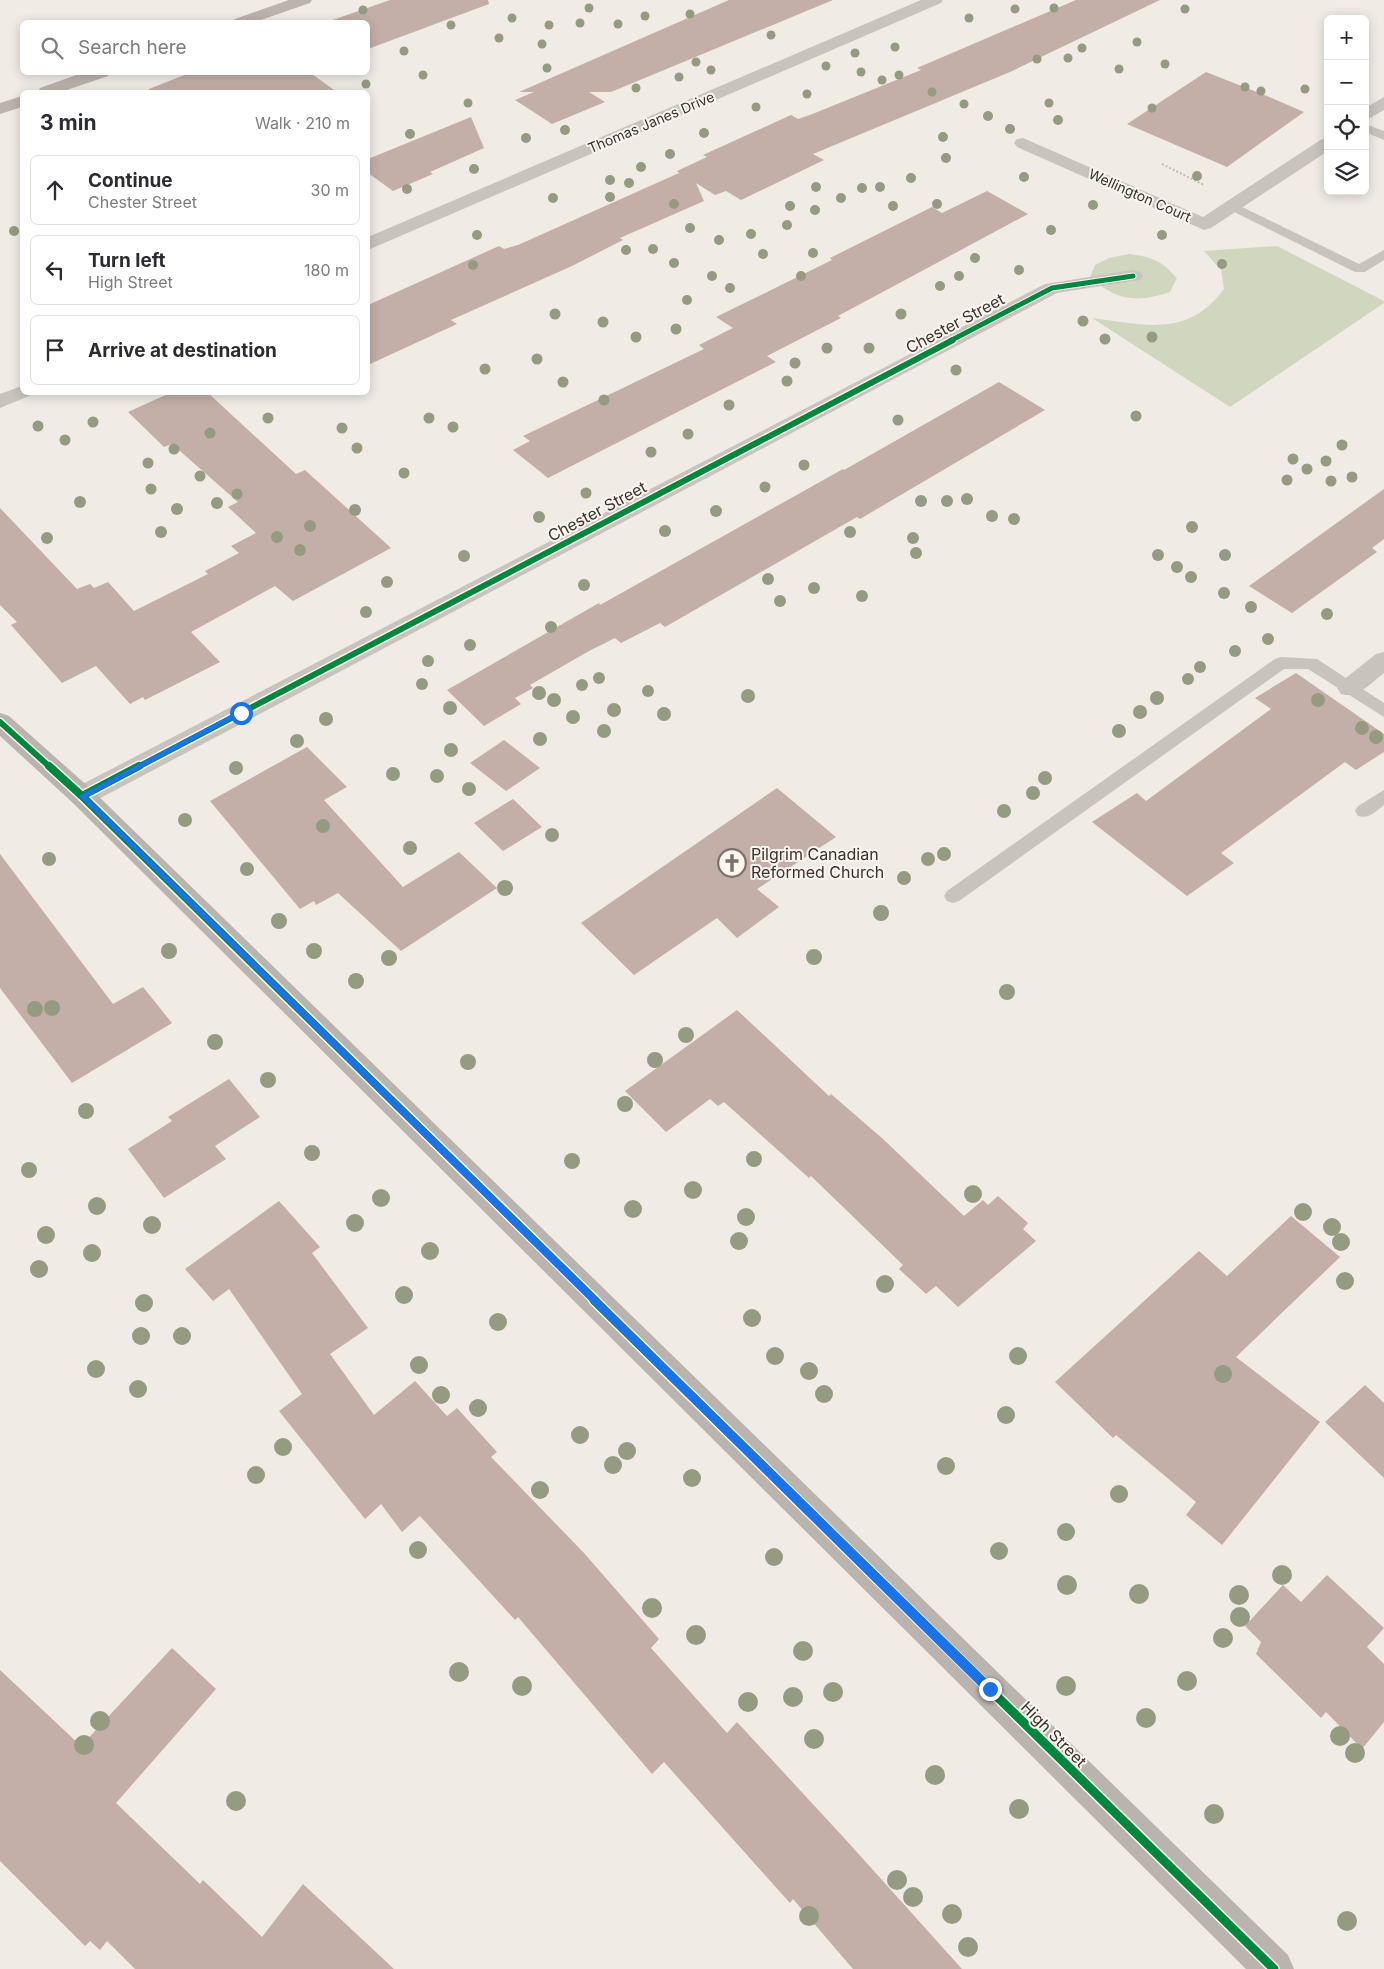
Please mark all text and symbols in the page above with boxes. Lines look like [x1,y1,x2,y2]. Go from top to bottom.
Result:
map controls [1324,15,1369,195]
button: + [1324,15,1369,60]
search box [20,20,370,75]
icon: search [38,34,66,62]
text: Search here [78,36,187,59]
button: − [1324,60,1369,105]
street label: Thomas Janes Drive [585,88,717,156]
button: locate [1324,105,1369,150]
text: 3 min [40,110,96,135]
text: Walk · 210 m [255,113,350,133]
button: layers [1324,150,1369,195]
street label: Wellington Court [1086,165,1194,225]
text: Continue [88,169,173,192]
icon: ahead [41,176,69,204]
text: 30 m [311,180,349,200]
text: Chester Street [88,192,197,212]
text: Turn left [88,249,166,272]
icon: left [41,256,69,284]
text: 180 m [304,260,349,280]
text: High Street [88,272,173,292]
street label: Chester Street [902,289,1008,357]
icon: arrive [41,336,69,364]
text: Arrive at destination [88,339,277,362]
street label: Chester Street [544,477,650,545]
route start [230,702,253,725]
place label: Pilgrim Canadian Reformed Church [751,844,884,882]
church icon: Pilgrim Canadian Reformed Church [717,848,747,878]
route end [979,1678,1002,1701]
street label: High Street [1017,1697,1091,1771]

